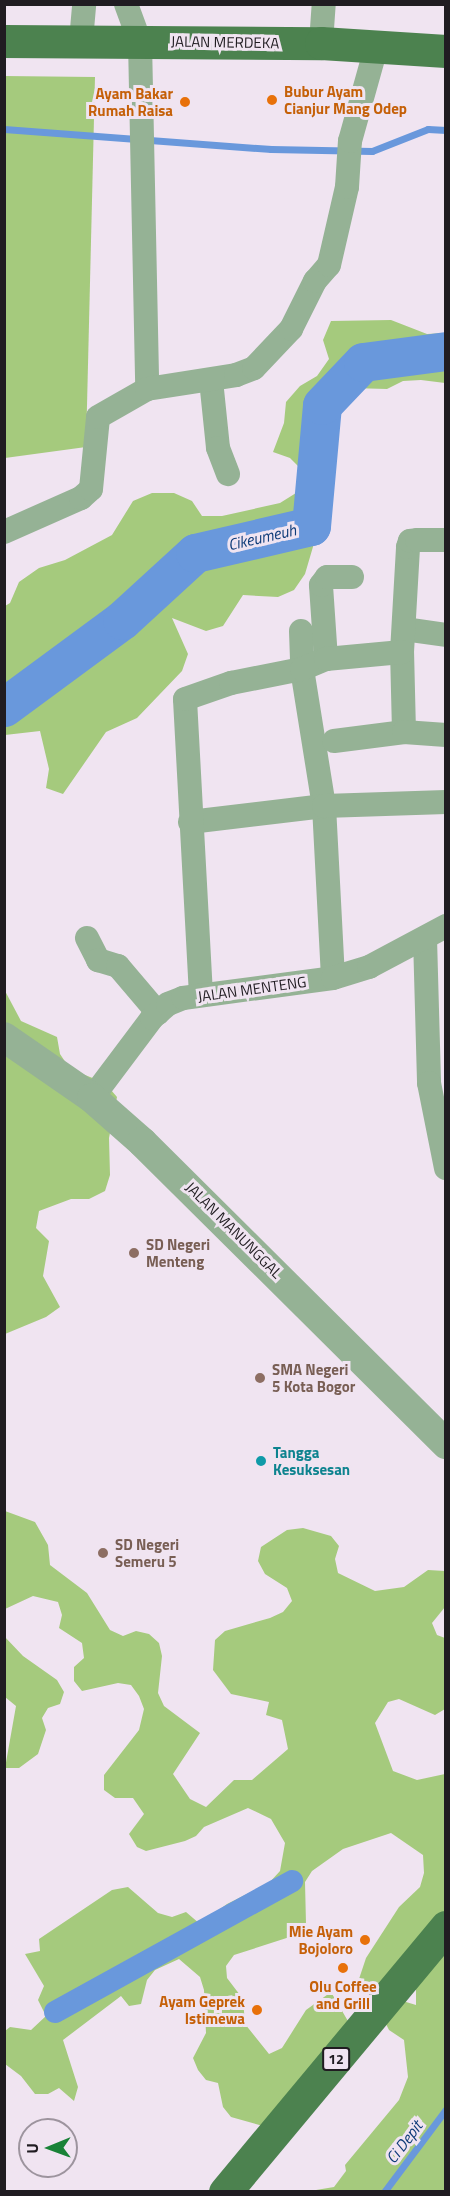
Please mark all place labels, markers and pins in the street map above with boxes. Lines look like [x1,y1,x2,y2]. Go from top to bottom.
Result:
place label: Bubur Ayam Cianjur Mang Odep [284,82,407,117]
place label: Ayam Bakar Rumah Raisa [88,84,173,119]
marker: Bubur Ayam Cianjur Mang Odep [265,93,279,107]
marker: Ayam Bakar Rumah Raisa [178,95,192,109]
place label: SD Negeri Menteng [146,1235,210,1270]
marker: SD Negeri Menteng [127,1246,141,1260]
place label: SMA Negeri 5 Kota Bogor [272,1360,355,1395]
marker: SMA Negeri 5 Kota Bogor [253,1371,267,1385]
place label: Tangga Kesuksesan [273,1443,350,1478]
marker: Tangga Kesuksesan [254,1454,268,1468]
place label: SD Negeri Semeru 5 [115,1535,179,1570]
marker: SD Negeri Semeru 5 [96,1546,110,1560]
place label: Mie Ayam Bojoloro [289,1922,353,1957]
marker: Mie Ayam Bojoloro [358,1933,372,1947]
marker: Olu Coffee and Grill [336,1961,350,1975]
place label: Olu Coffee and Grill [309,1977,377,2012]
place label: Ayam Geprek Istimewa [159,1992,245,2027]
marker: Ayam Geprek Istimewa [250,2003,264,2017]

